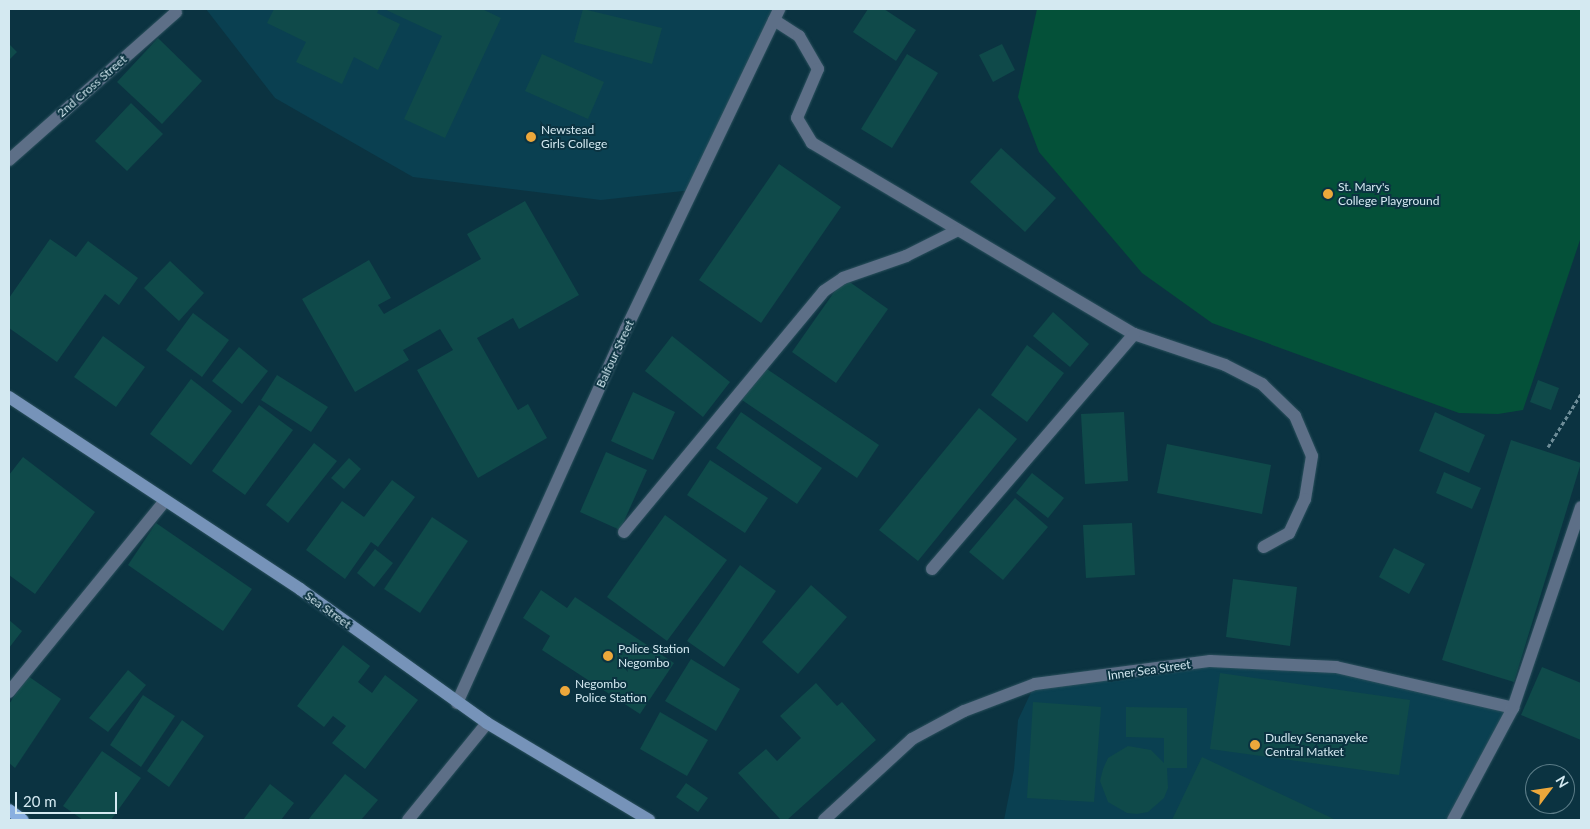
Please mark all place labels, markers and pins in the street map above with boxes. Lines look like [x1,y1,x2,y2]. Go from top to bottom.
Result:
place label: Newstead Girls College [541,123,607,151]
marker: Newstead Girls College [525,131,537,143]
place label: St. Mary's College Playground [1338,180,1439,208]
marker: St. Mary's College Playground [1322,188,1334,200]
place label: Police Station Negombo [618,642,690,670]
marker: Police Station Negombo [602,650,614,662]
place label: Negombo Police Station [575,677,647,705]
marker: Negombo Police Station [559,685,571,697]
place label: Dudley Senanayeke Central Matket [1265,731,1368,759]
marker: Dudley Senanayeke Central Matket [1249,739,1261,751]

